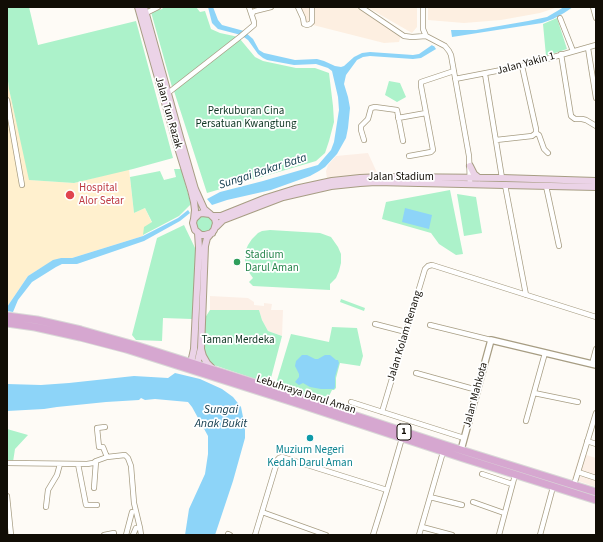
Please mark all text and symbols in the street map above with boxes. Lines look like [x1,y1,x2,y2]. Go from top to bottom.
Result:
street label: Jalan Yakin 1 [496,50,556,78]
street label: Jalan Tun Razak [151,76,185,150]
park label: Perkuburan Cina Persatuan Kwangtung [195,105,297,131]
water label: Sungai Bakar Bata [217,151,309,193]
street label: Jalan Stadium [368,171,434,185]
place label: Hospital Alor Setar [79,182,124,208]
marker: Hospital Alor Setar [64,189,76,201]
place label: Stadium Darul Aman [245,249,299,275]
marker: Stadium Darul Aman [232,257,242,267]
street label: Jalan Kolam Renang [385,289,425,383]
park label: Taman Merdeka [201,334,275,348]
street label: Jalan Mahkota [461,361,491,429]
street label: Lebuhraya Darul Aman [254,373,358,417]
water label: Sungai Anak Bukit [195,403,247,431]
road number: 1 [397,424,411,440]
marker: Muzium Negeri Kedah Darul Aman [305,433,315,443]
place label: Muzium Negeri Kedah Darul Aman [267,444,353,470]

